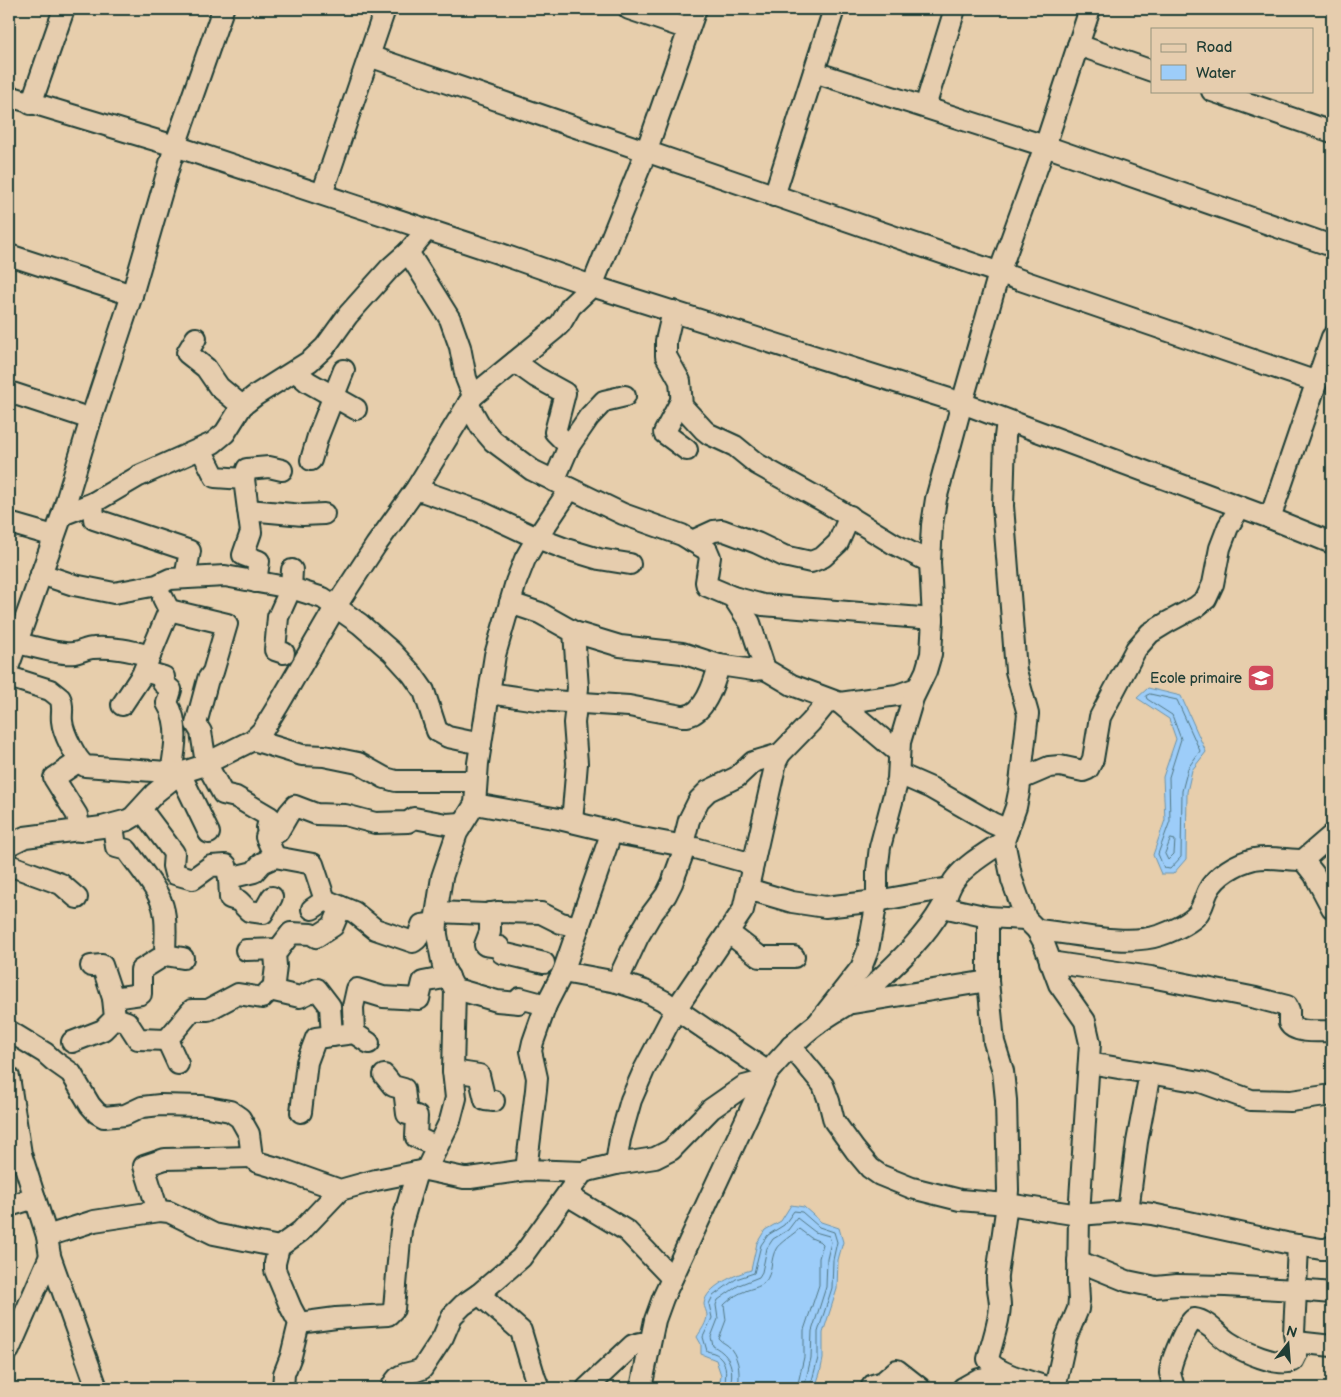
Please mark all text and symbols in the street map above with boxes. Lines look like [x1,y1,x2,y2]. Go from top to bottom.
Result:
legend [1151,28,1314,92]
text: Road [1196,38,1232,57]
text: Water [1196,64,1236,83]
school or university icon: Ecole primaire [1246,663,1276,693]
place label: Ecole primaire [1150,670,1242,687]
north arrow [1264,1320,1314,1370]
text: N [1284,1322,1299,1342]

